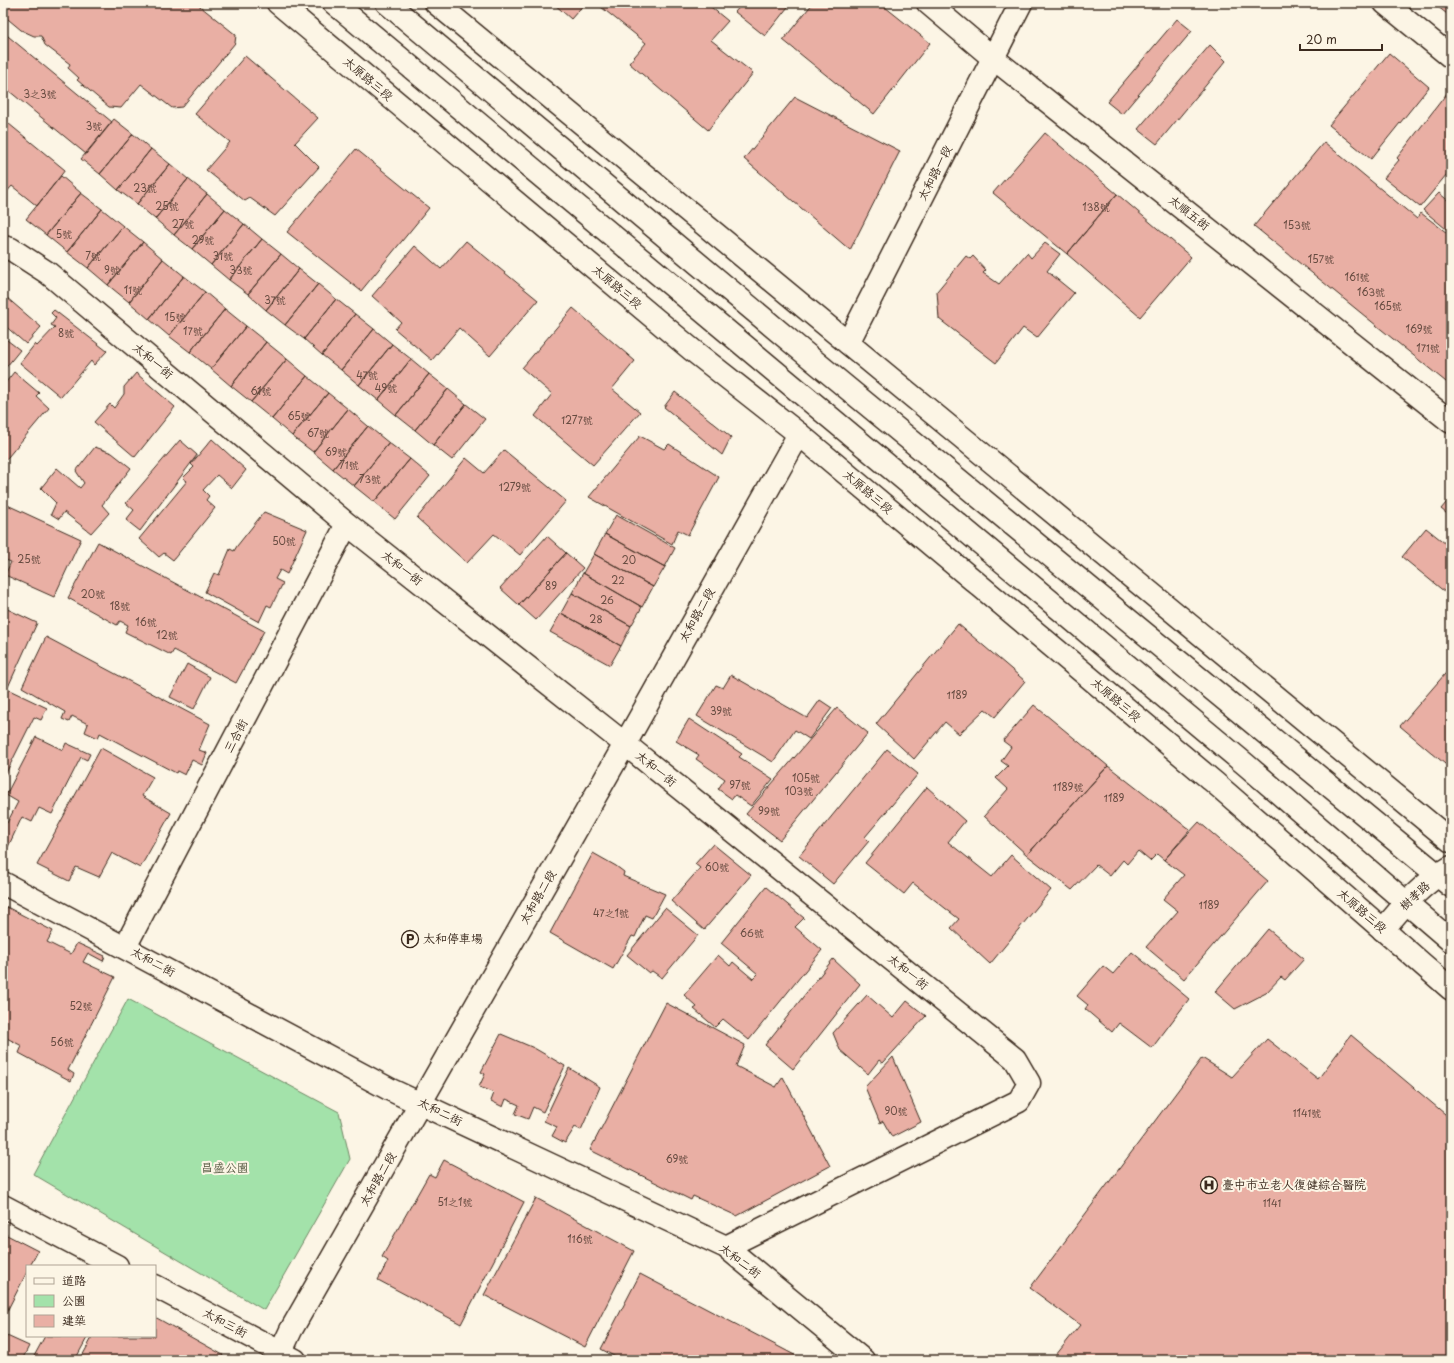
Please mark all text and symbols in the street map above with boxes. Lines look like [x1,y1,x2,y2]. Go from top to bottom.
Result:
scale bar [1300,26,1382,52]
text: 20 m [1306,30,1337,48]
street label: 太原路三段 [340,52,397,104]
house number: 3之3號 [23,86,57,101]
house number: 3號 [86,118,102,133]
street label: 太和路一段 [912,142,956,203]
house number: 23號 [133,180,157,195]
street label: 太順五街 [1165,190,1214,234]
house number: 25號 [155,198,179,213]
house number: 138號 [1082,199,1110,214]
house number: 27號 [172,216,194,231]
house number: 153號 [1283,217,1311,232]
house number: 5號 [56,226,72,241]
house number: 29號 [192,232,214,247]
house number: 7號 [85,248,101,263]
house number: 31號 [213,248,233,263]
house number: 157號 [1308,251,1334,266]
street label: 太原路三段 [589,260,646,312]
house number: 9號 [104,262,120,277]
house number: 33號 [229,262,253,277]
house number: 161號 [1345,269,1369,284]
house number: 11號 [124,282,142,297]
house number: 163號 [1357,284,1385,299]
house number: 37號 [264,292,286,307]
house number: 165號 [1374,298,1402,313]
house number: 15號 [165,309,185,324]
house number: 169號 [1405,321,1433,336]
house number: 17號 [183,323,203,338]
house number: 8號 [58,325,74,340]
street label: 太和一街 [129,338,178,383]
house number: 171號 [1416,340,1440,355]
house number: 47號 [356,367,378,382]
house number: 49號 [375,380,397,395]
house number: 61號 [250,383,272,398]
house number: 65號 [287,408,311,423]
house number: 1277號 [561,412,593,427]
house number: 67號 [307,425,329,440]
house number: 69號 [325,444,347,459]
house number: 71號 [339,457,359,472]
street label: 太原路三段 [840,465,897,517]
house number: 73號 [359,471,381,486]
house number: 1279號 [499,479,531,494]
house number: 50號 [272,533,296,548]
street label: 太和一街 [378,545,427,589]
house number: 25號 [17,551,41,566]
house number: 20 [622,552,636,567]
house number: 22 [611,572,625,587]
house number: 89 [545,578,557,593]
street label: 太和路二段 [674,584,719,645]
house number: 20號 [81,586,105,601]
house number: 26 [600,592,614,607]
house number: 18號 [110,598,130,613]
house number: 28 [589,611,603,626]
house number: 16號 [135,614,157,629]
house number: 12號 [156,627,178,642]
street label: 太原路三段 [1088,673,1145,725]
house number: 1189 [947,687,968,702]
house number: 39號 [710,703,732,718]
street label: 三合街 [219,715,252,756]
street label: 太和一街 [632,746,681,790]
house number: 105號 [792,770,820,785]
house number: 97號 [729,777,751,792]
house number: 1189號 [1053,779,1083,794]
house number: 103號 [785,783,813,798]
house number: 1189 [1104,790,1125,805]
house number: 99號 [758,803,780,818]
house number: 60號 [705,859,729,874]
street label: 太和路二段 [514,866,560,927]
street label: 樹孝路 [1395,876,1434,914]
street label: 太原路三段 [1334,884,1391,937]
house number: 1189 [1199,897,1220,912]
house number: 47之1號 [593,905,629,920]
house number: 66號 [740,925,764,940]
parking icon: 太和停車場 [400,929,420,949]
place label: 太和停車場 [423,929,483,947]
street label: 太和二街 [128,942,179,980]
street label: 太和一街 [884,949,933,993]
house number: 52號 [69,998,93,1013]
house number: 56號 [50,1034,74,1049]
street label: 太和二街 [415,1092,466,1130]
house number: 90號 [884,1103,908,1118]
house number: 1141號 [1293,1105,1321,1120]
street label: 太和路二段 [354,1148,400,1209]
house number: 69號 [666,1151,688,1166]
park label: 昌盛公園 [201,1158,249,1176]
hospital icon: 臺中市立老人復健綜合醫院 [1199,1175,1219,1195]
place label: 臺中市立老人復健綜合醫院 [1222,1175,1366,1193]
house number: 51之1號 [437,1194,473,1209]
house number: 1141 [1263,1195,1282,1210]
house number: 116號 [567,1231,593,1246]
street label: 太和二街 [716,1239,765,1282]
legend [26,1265,156,1337]
text: 道路 [62,1271,86,1289]
text: 公園 [62,1291,86,1309]
street label: 太和三街 [200,1303,251,1341]
text: 建築 [62,1311,86,1329]

